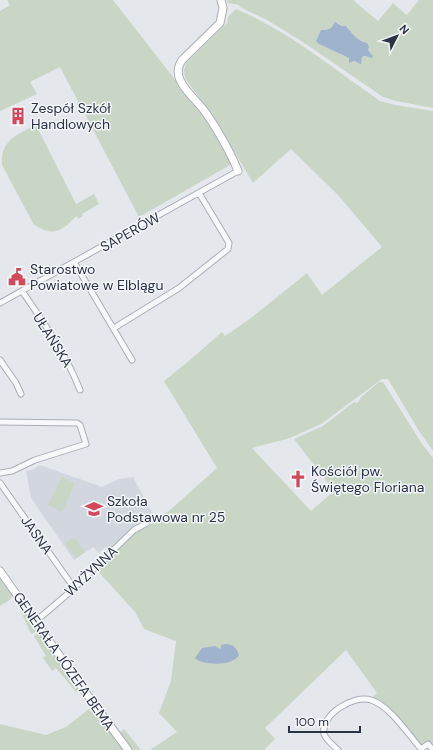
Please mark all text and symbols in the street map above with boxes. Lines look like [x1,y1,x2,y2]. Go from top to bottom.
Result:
north arrow [377,16,417,56]
text: N [397,22,412,37]
place label: Zespół Szkół Handlowych [31,99,111,133]
building icon: Zespół Szkół Handlowych [8,106,28,126]
street label: SAPERÓW [97,208,164,256]
place label: Starostwo Powiatowe w Elblągu [30,260,163,294]
public building icon: Starostwo Powiatowe w Elblągu [7,267,27,287]
street label: UŁAŃSKA [29,309,77,371]
place label: Kościół pw. Świętego Floriana [311,462,424,496]
church icon: Kościół pw. Świętego Floriana [288,469,308,489]
place label: Szkoła Podstawowa nr 25 [107,492,225,526]
school or university icon: Szkoła Podstawowa nr 25 [84,499,104,519]
street label: JASNA [17,512,57,558]
street label: WYŻYNNA [61,542,121,600]
street label: GENERAŁA JÓZEFA BEMA [9,588,119,734]
scale bar [289,708,360,734]
text: 100 m [295,714,329,730]

